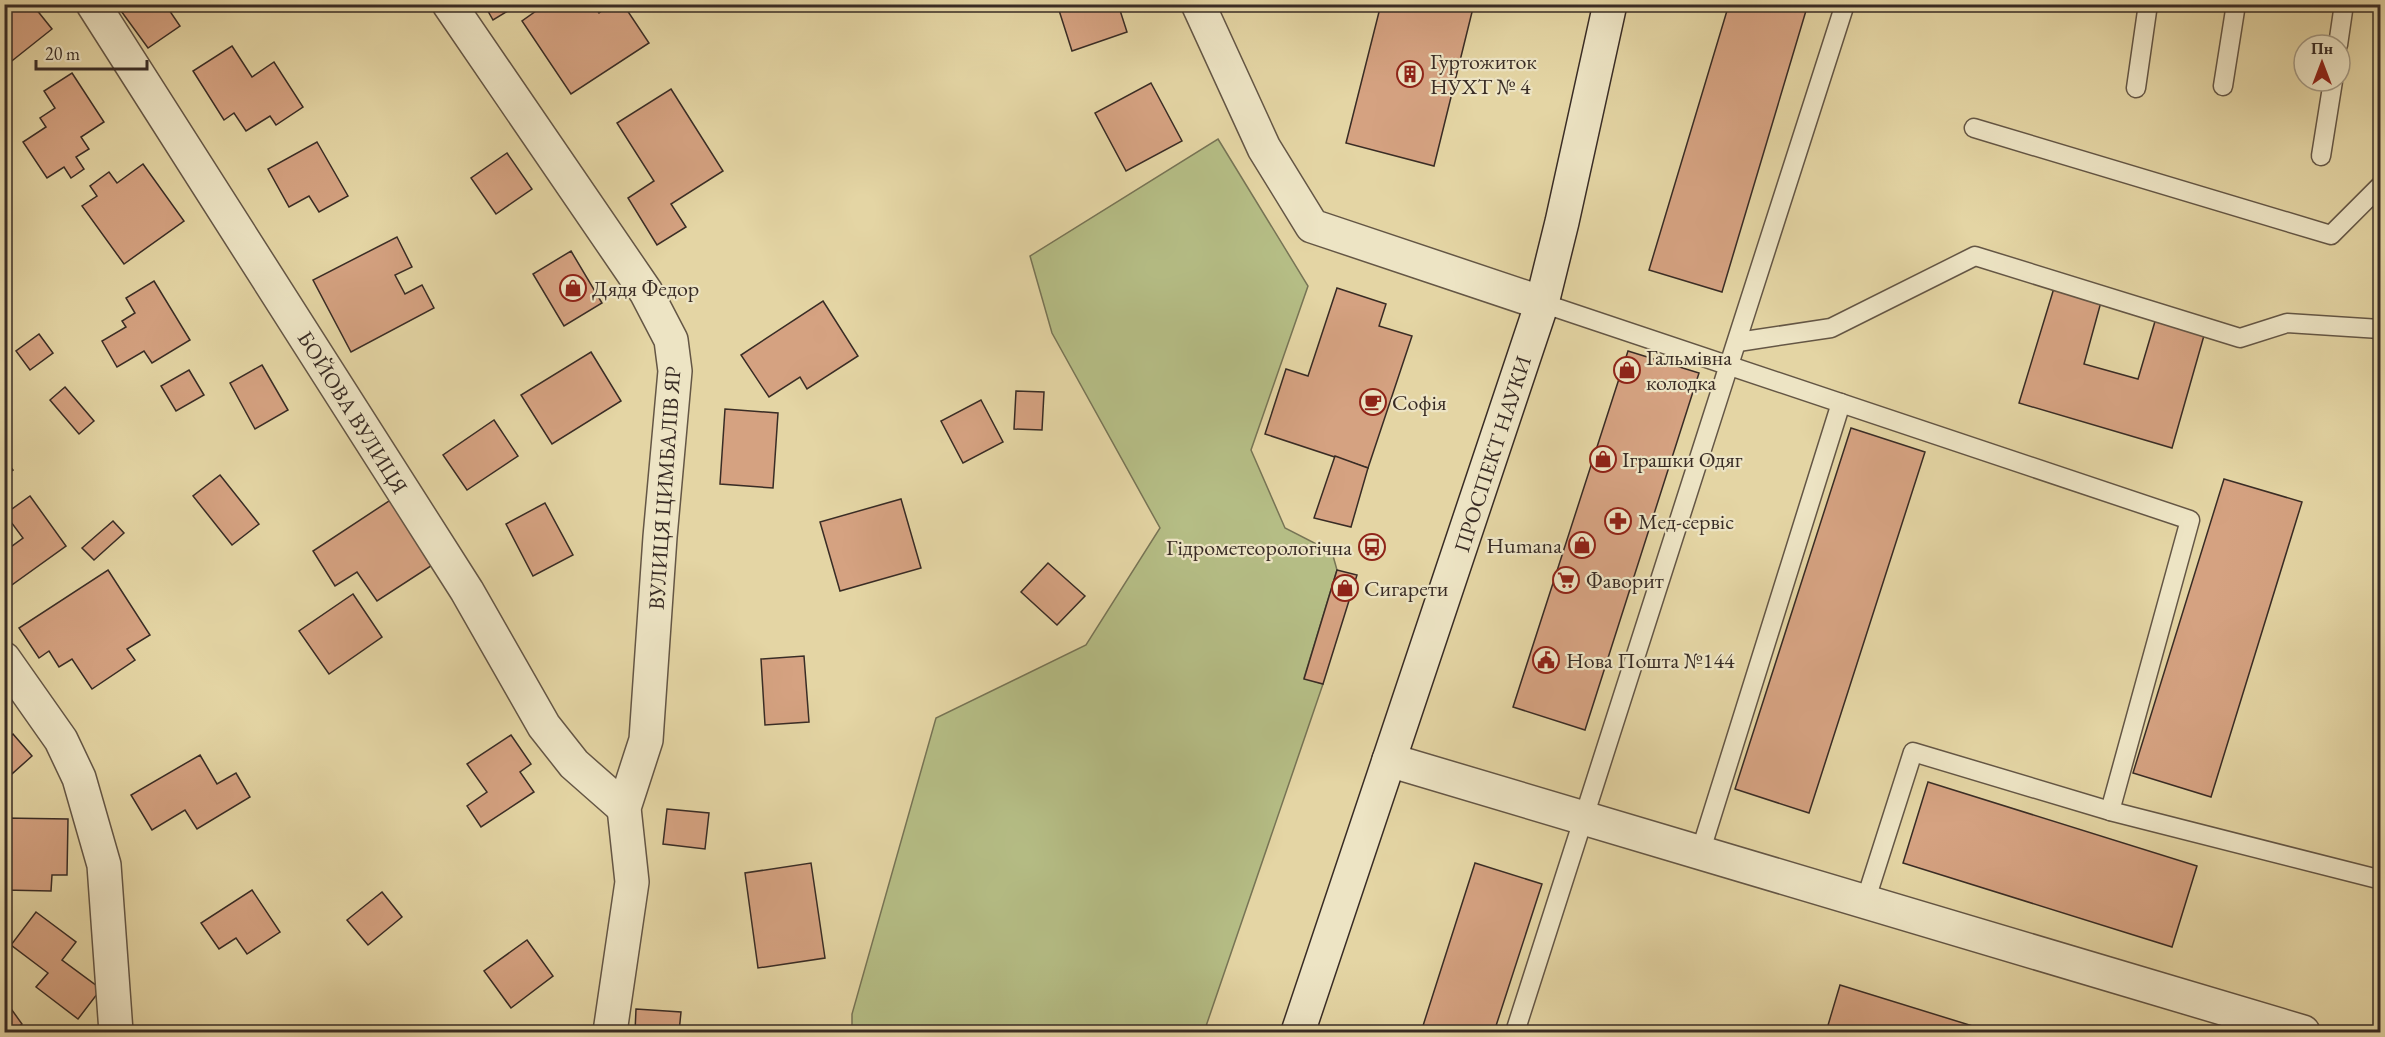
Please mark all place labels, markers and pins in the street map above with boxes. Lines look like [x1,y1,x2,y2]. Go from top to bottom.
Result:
place label: Гуртожиток НУХТ № 4 [1430,47,1537,101]
building icon: Гуртожиток НУХТ № 4 [1395,59,1425,89]
shop icon: Дядя Федор [558,273,588,303]
place label: Дядя Федор [592,274,699,303]
place label: Гальмівна колодка [1646,343,1732,397]
shop icon: Гальмівна колодка [1612,355,1642,385]
cafe icon: Софія [1358,387,1388,417]
place label: Софія [1392,388,1447,417]
shop icon: Іграшки Одяг [1588,444,1618,474]
place label: Іграшки Одяг [1622,445,1743,474]
pharmacy icon: Мед-сервіс [1603,506,1633,536]
place label: Мед-сервіс [1638,507,1734,536]
shop icon: Humana [1567,530,1597,560]
place label: Humana [1486,531,1562,560]
bus stop icon: Гідрометеорологічна [1357,532,1387,562]
place label: Гідрометеорологічна [1166,533,1352,562]
supermarket icon: Фаворит [1551,565,1581,595]
place label: Фаворит [1586,566,1664,595]
shop icon: Сигарети [1330,573,1360,603]
place label: Сигарети [1364,574,1449,603]
public building icon: Нова Пошта №144 [1531,645,1561,675]
place label: Нова Пошта №144 [1566,646,1735,675]

